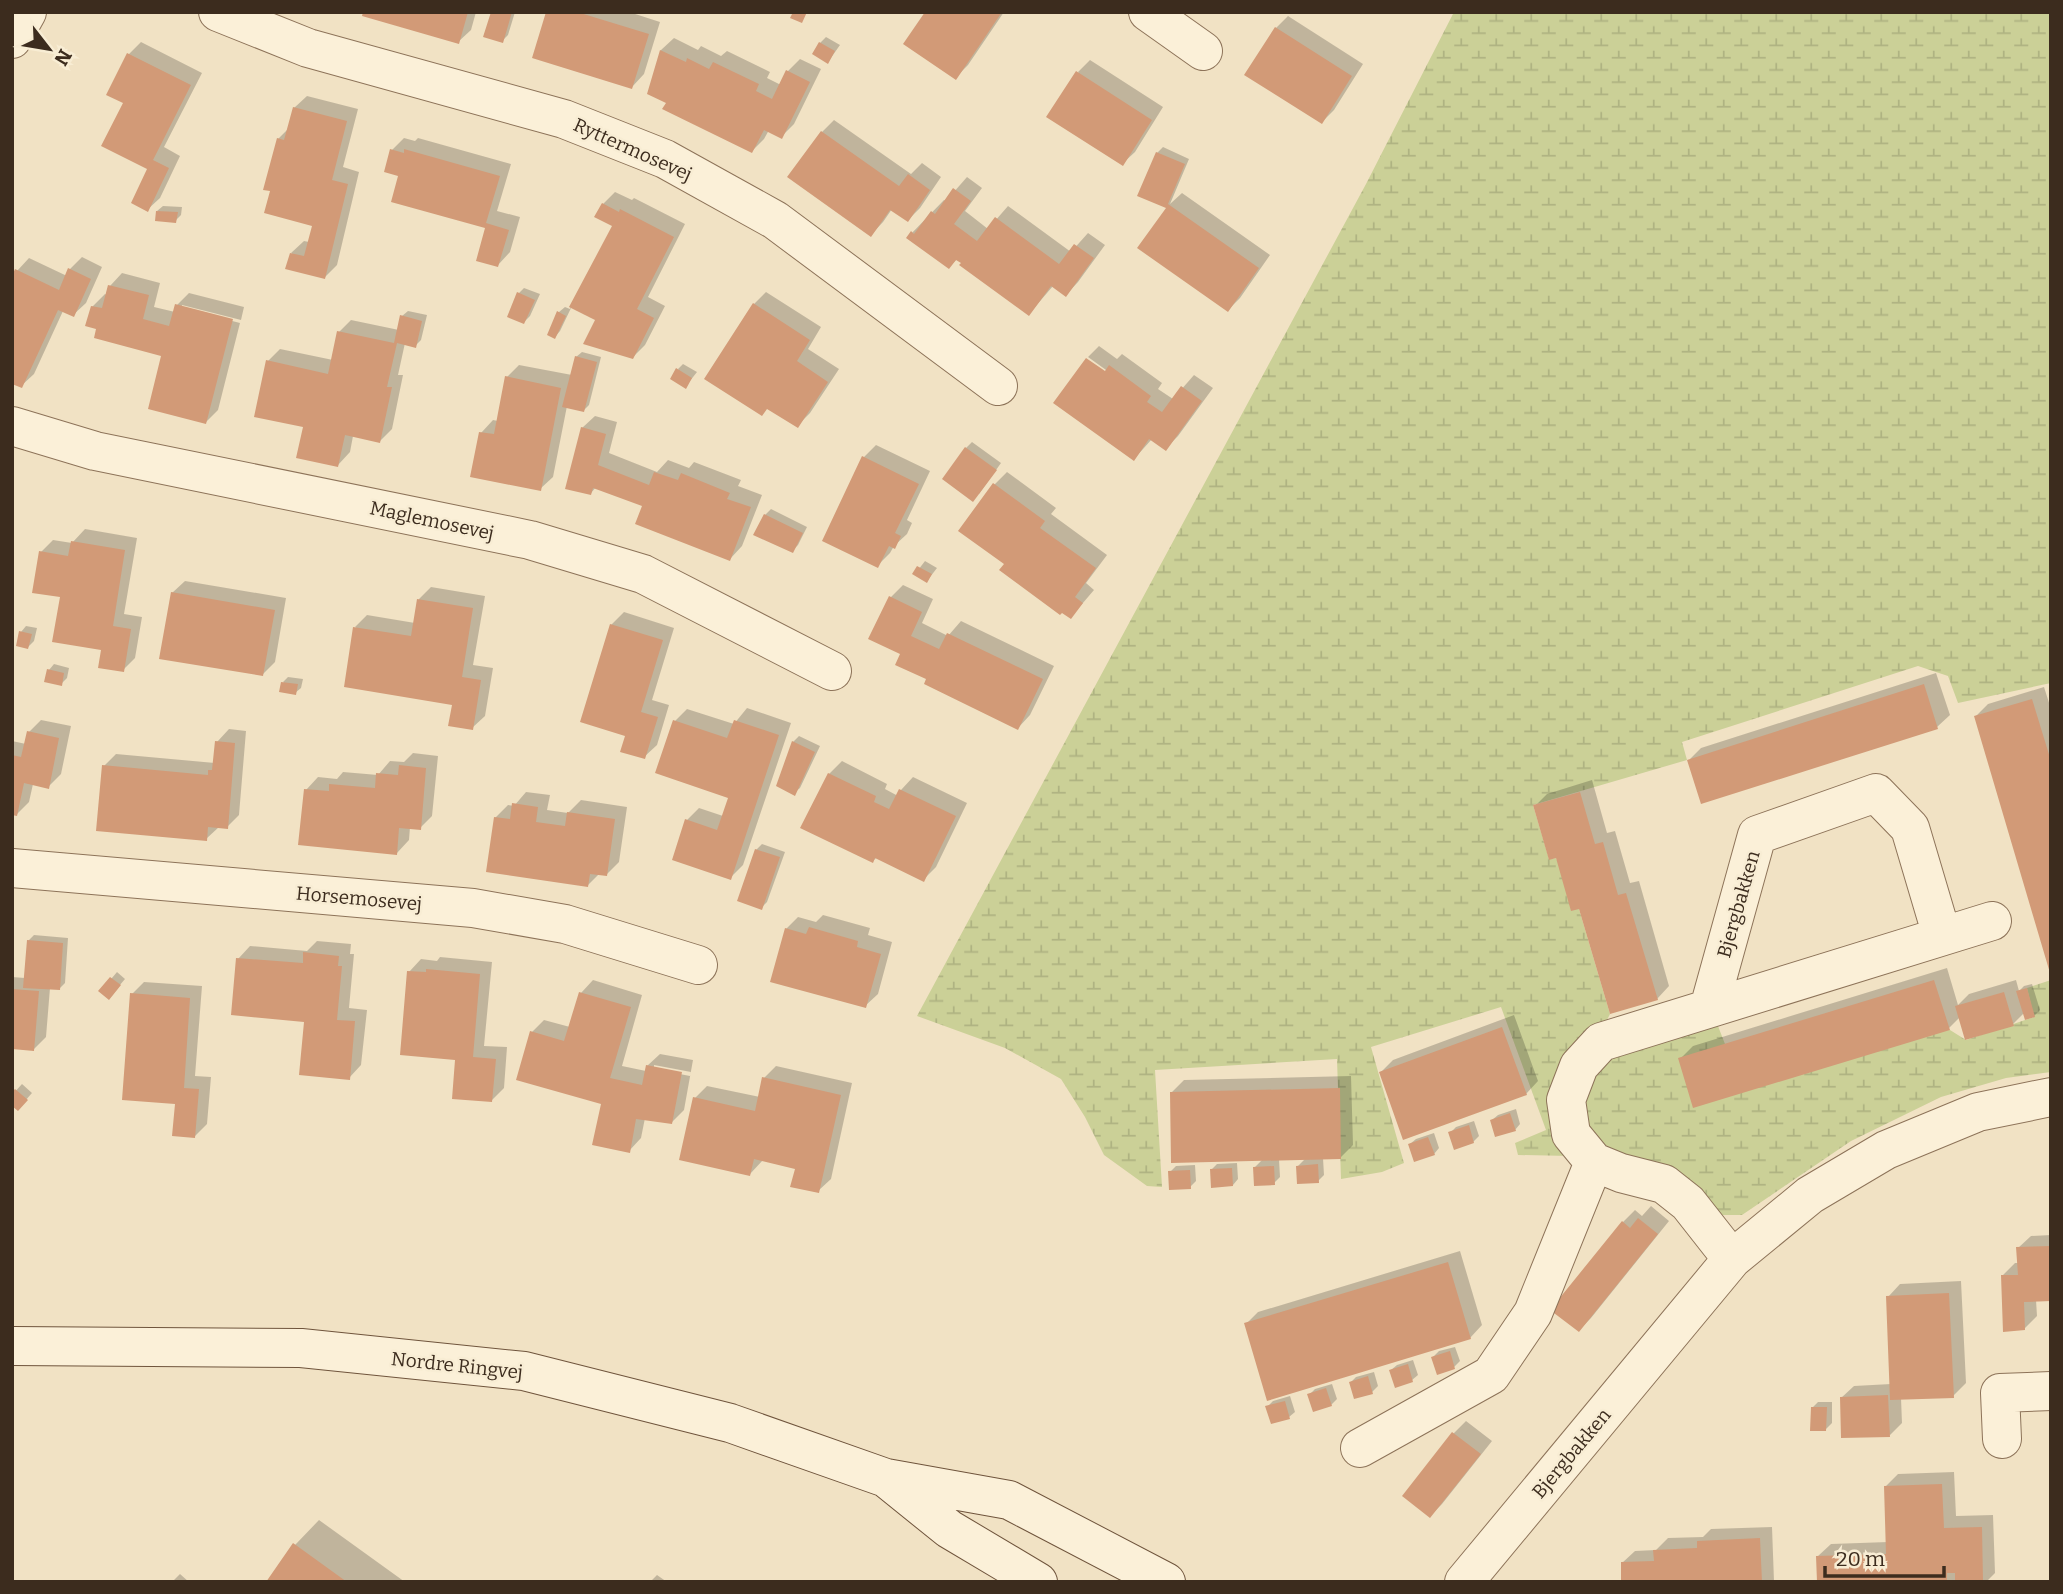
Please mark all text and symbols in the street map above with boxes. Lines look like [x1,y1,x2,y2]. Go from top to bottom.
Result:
north arrow [14,14,84,84]
text: N [49,45,77,70]
street label: Ryttermosevej [570,113,696,186]
street label: Maglemosevej [368,496,496,545]
street label: Bjergbakken [1712,848,1765,960]
street label: Horsemosevej [295,882,423,915]
street label: Nordre Ringvej [390,1347,524,1384]
street label: Bjergbakken [1527,1404,1616,1503]
scale bar [1825,1534,1944,1578]
text: 20 m [1836,1546,1885,1572]

